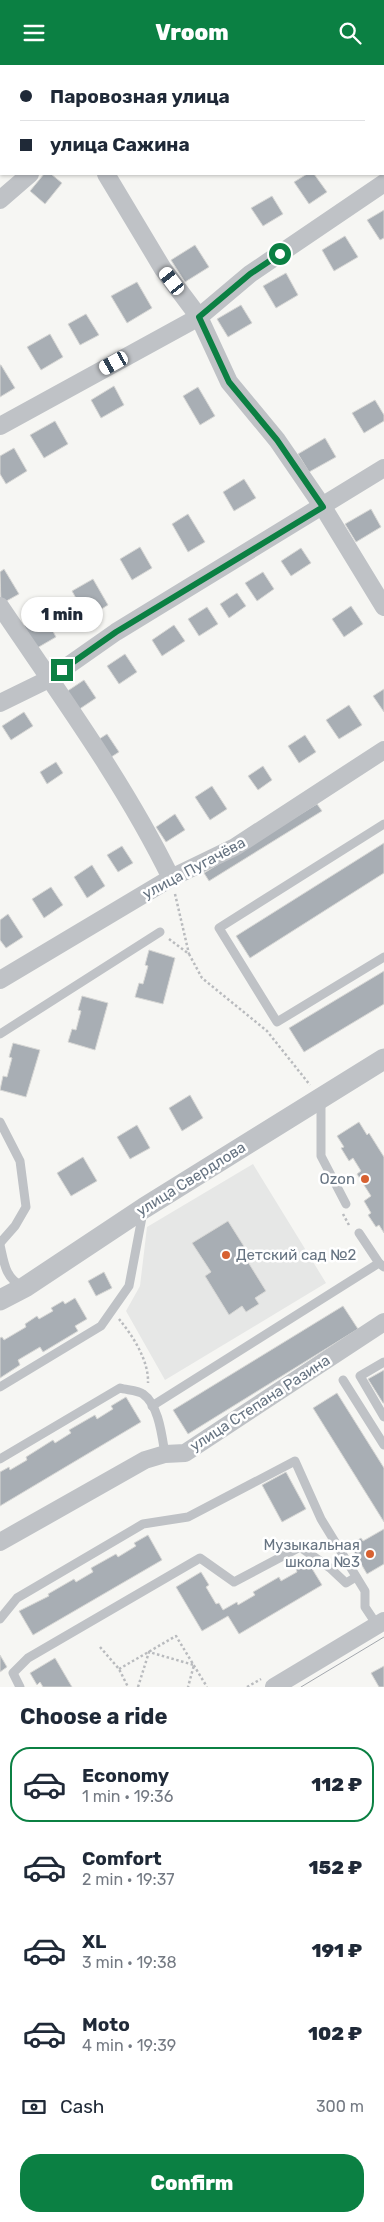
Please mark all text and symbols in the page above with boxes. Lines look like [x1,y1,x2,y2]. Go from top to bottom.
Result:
icon: menu [20,19,48,47]
text: Vroom [155,19,229,46]
icon: search [336,19,364,47]
text: Паровозная улица [50,85,230,108]
text: улица Сажина [50,133,190,156]
route start [269,243,291,265]
car [156,265,187,297]
car [97,349,130,377]
callout: 1 min [21,597,103,633]
text: 1 min [41,605,83,624]
route end [51,659,73,681]
street label: улица Пугачёва [140,833,248,903]
street label: улица Свердлова [133,1138,249,1220]
place label: Ozon [320,1170,355,1188]
marker: Ozon [359,1173,371,1185]
place label: Детский сад №2 [236,1246,357,1264]
marker: Детский сад №2 [220,1249,232,1261]
street label: улица Степана Разина [187,1351,333,1455]
place label: Музыкальная школа №3 [263,1536,360,1571]
marker: Музыкальная школа №3 [364,1548,376,1560]
text: Choose a ride [20,1703,167,1730]
icon: car [22,1762,67,1807]
text: Economy [82,1764,169,1787]
text: 112 ₽ [311,1773,362,1796]
text: 1 min · 19:36 [82,1787,173,1806]
icon: car [22,1845,67,1890]
text: Comfort [82,1847,162,1870]
text: 152 ₽ [309,1856,362,1879]
text: 2 min · 19:37 [82,1870,174,1889]
icon: car [22,1928,67,1973]
text: XL [82,1930,106,1953]
text: 191 ₽ [311,1939,362,1962]
text: 3 min · 19:38 [82,1953,177,1972]
icon: car [22,2011,67,2056]
text: Moto [82,2013,130,2036]
text: 102 ₽ [308,2022,362,2045]
text: 4 min · 19:39 [82,2036,176,2055]
icon: cash [20,2093,48,2121]
text: Cash [60,2095,104,2118]
text: 300 m [316,2097,364,2116]
button: Confirm [20,2154,364,2212]

